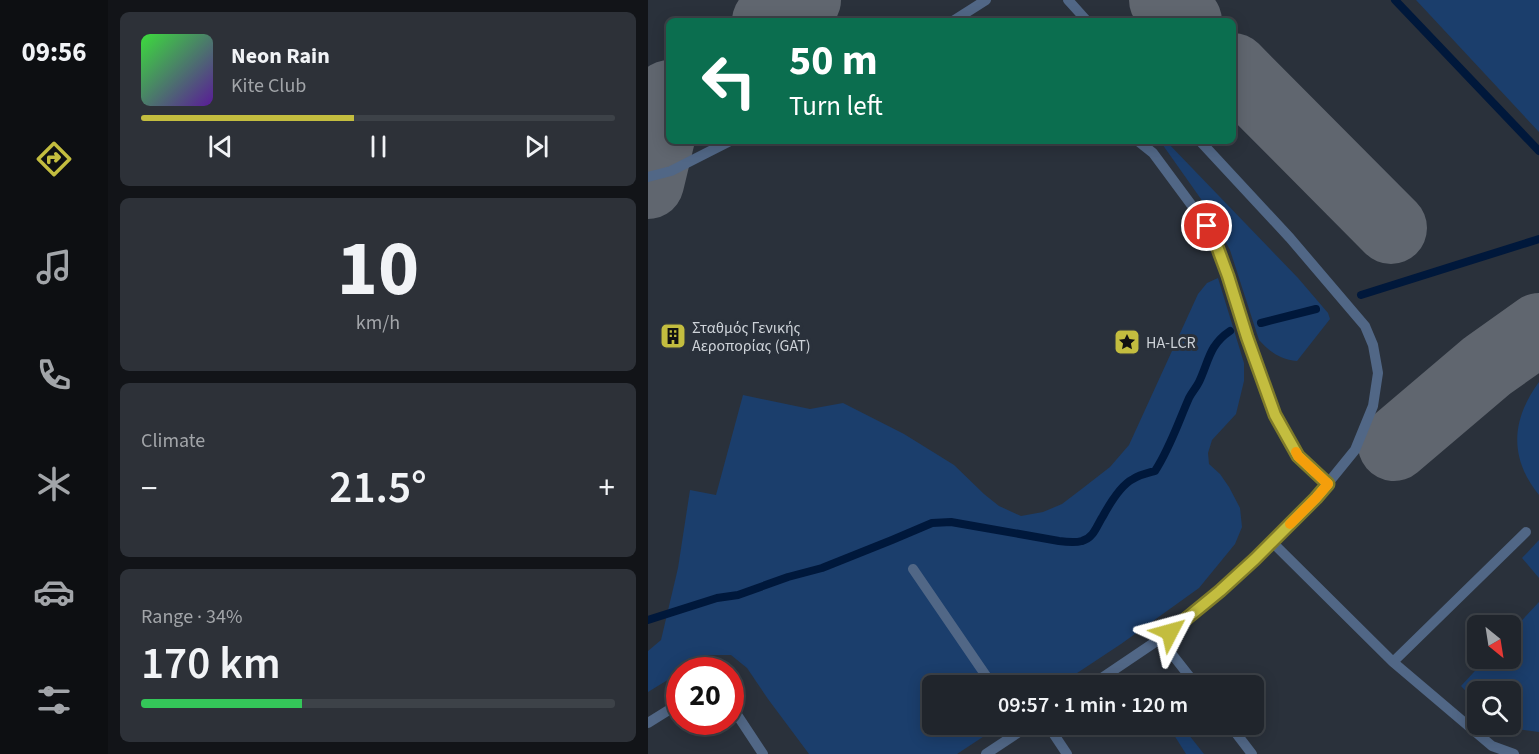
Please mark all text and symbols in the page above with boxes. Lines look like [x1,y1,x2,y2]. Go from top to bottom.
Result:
text: 50 m [789,31,878,91]
text: 09:56 [21,33,87,72]
text: Neon Rain [231,40,330,72]
icon: left [690,42,768,120]
text: Kite Club [231,72,306,100]
text: Turn left [789,87,883,126]
icon: previous [204,130,237,163]
icon: pause [362,130,395,163]
icon: next [520,130,553,163]
icon: directions [33,138,75,180]
pin [1181,200,1232,251]
icon: arrive [1190,209,1223,242]
text: 10 [337,214,419,325]
icon: music [33,246,75,288]
text: km/h [356,309,400,337]
place label: Σταθμός Γενικής Αεροπορίας (GAT) [692,317,811,357]
building icon: Σταθμός Γενικής Αεροπορίας (GAT) [658,321,688,351]
place icon: HA-LCR [1112,327,1142,357]
place label: HA-LCR [1146,332,1196,354]
icon: phone [33,354,75,396]
text: Climate [141,427,205,455]
text: 21.5° [329,456,427,520]
icon: climate [33,463,75,505]
text: − [141,465,157,512]
text: + [599,465,615,512]
icon: car [33,571,75,613]
position arrow [1138,600,1202,664]
text: Range · 34% [141,603,242,631]
north arrow [1467,615,1521,669]
map controls [1467,615,1521,735]
text: 170 km [141,632,281,696]
speed limit sign: 20 [666,657,744,735]
icon: filters [33,679,75,721]
button: search [1467,681,1521,735]
text: 09:57 · 1 min · 120 m [998,689,1188,721]

